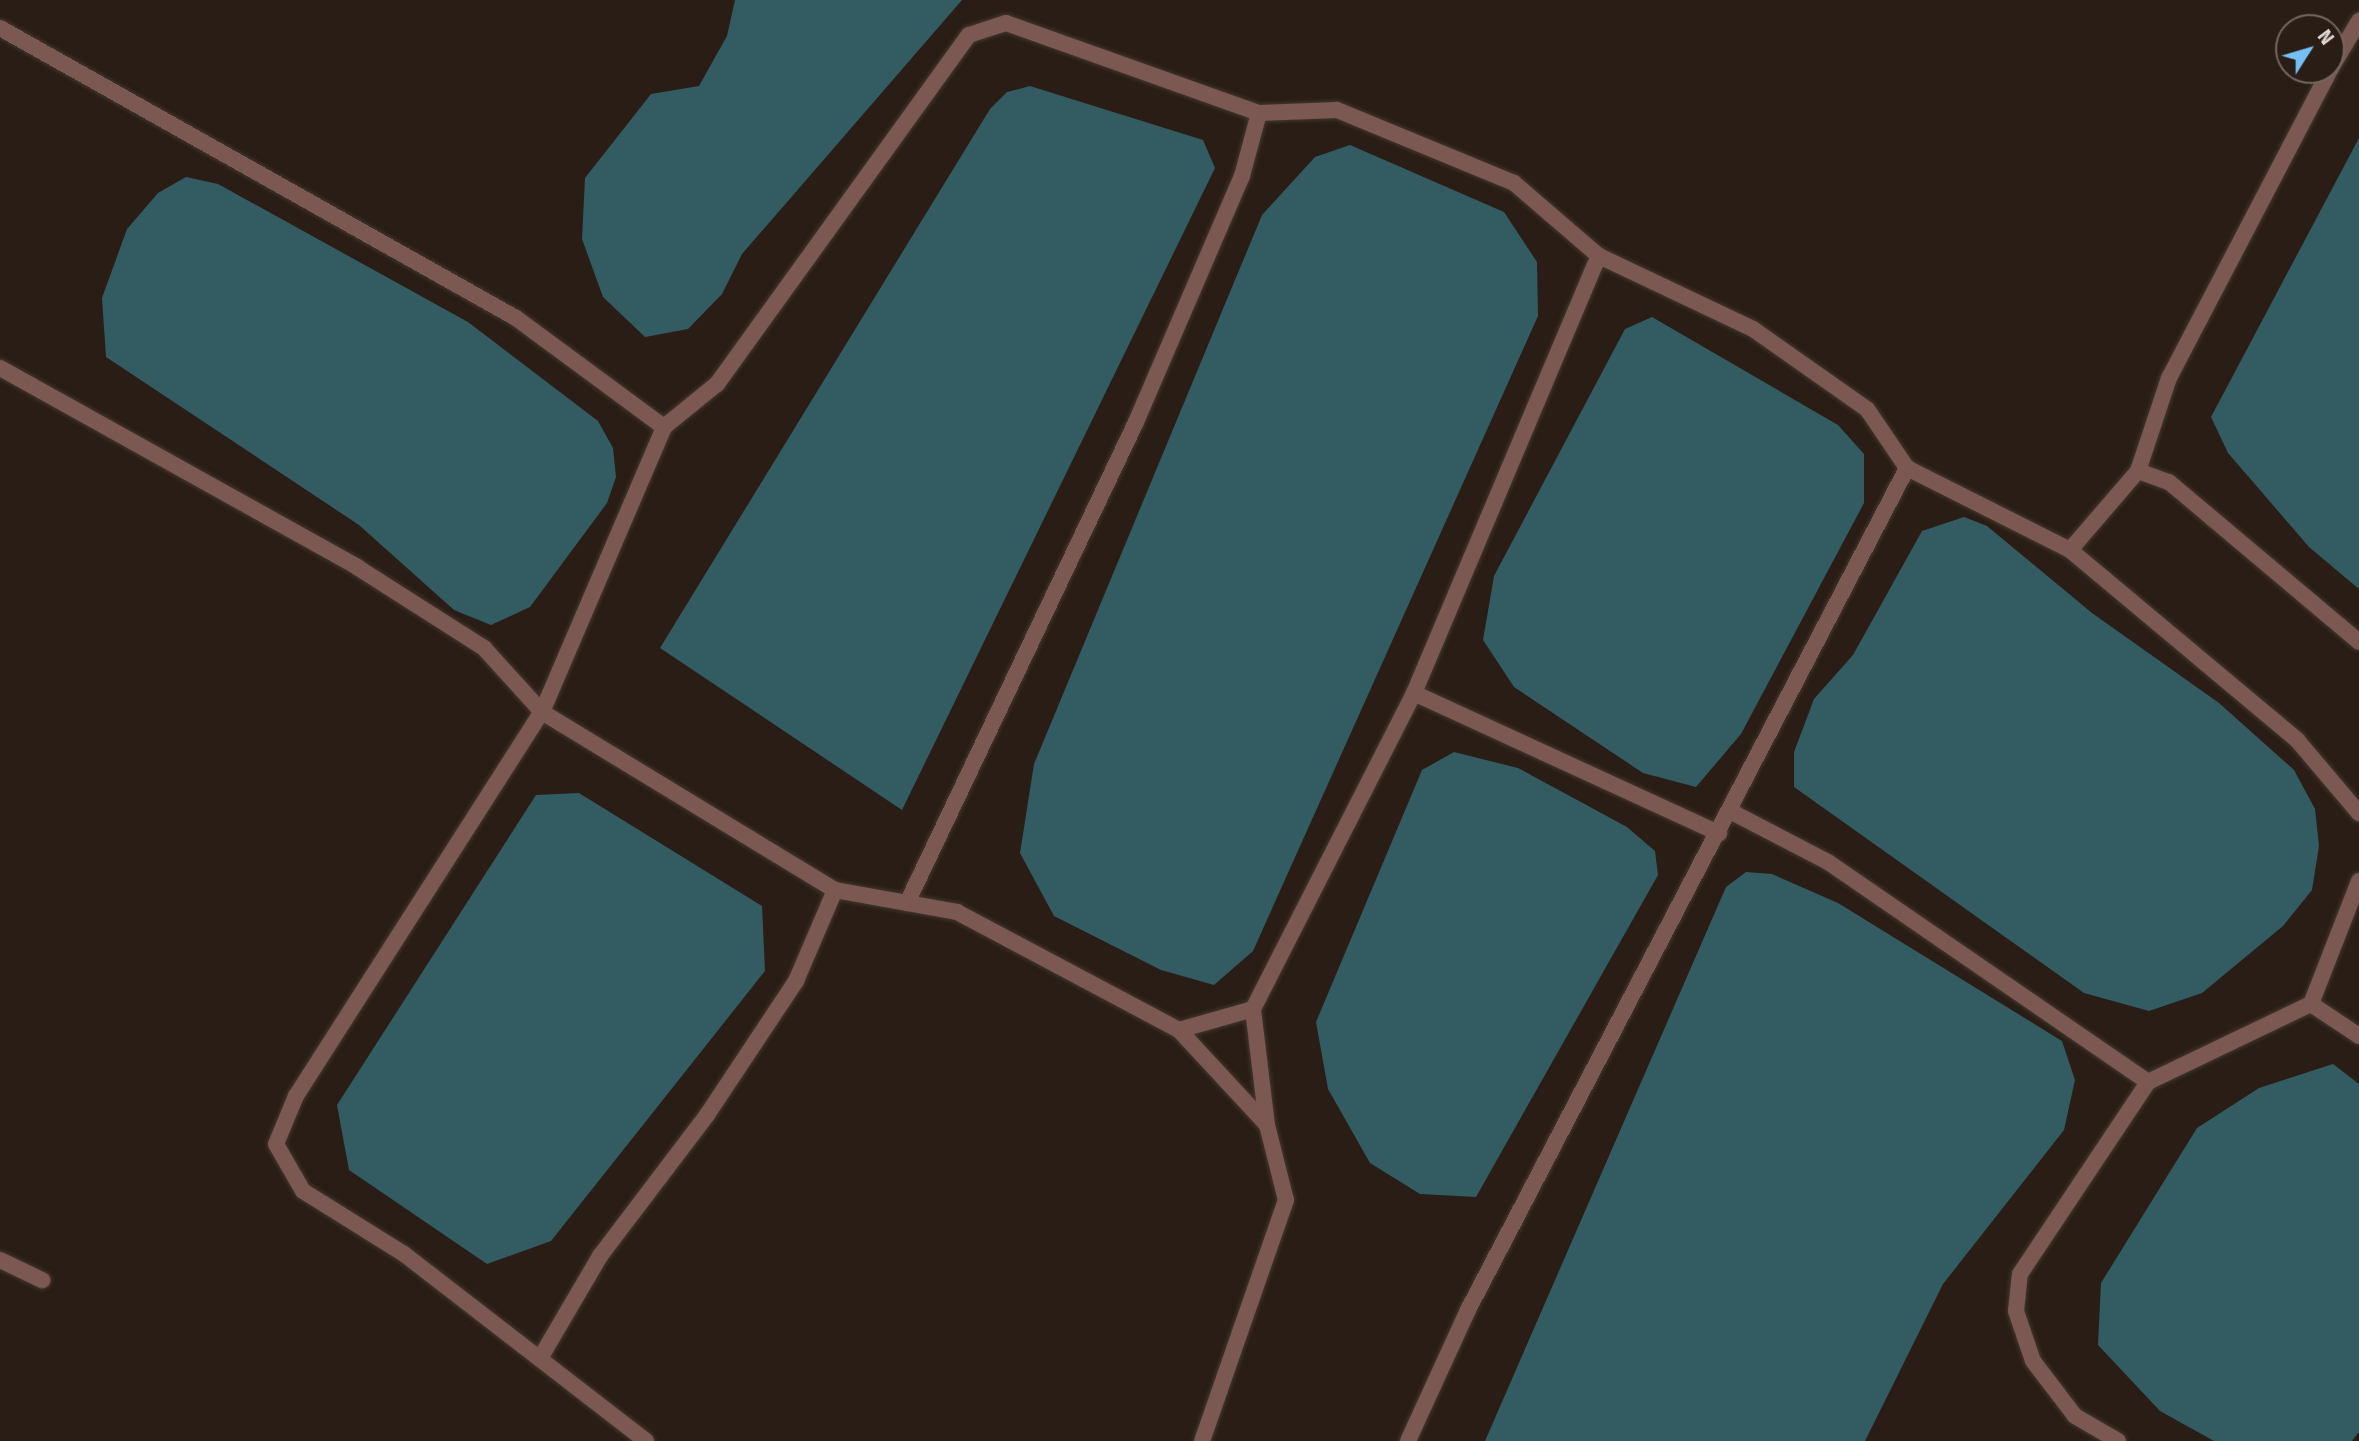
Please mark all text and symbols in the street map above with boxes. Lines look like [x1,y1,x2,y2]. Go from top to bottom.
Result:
north arrow [2275,14,2345,84]
text: N [2313,25,2339,49]

